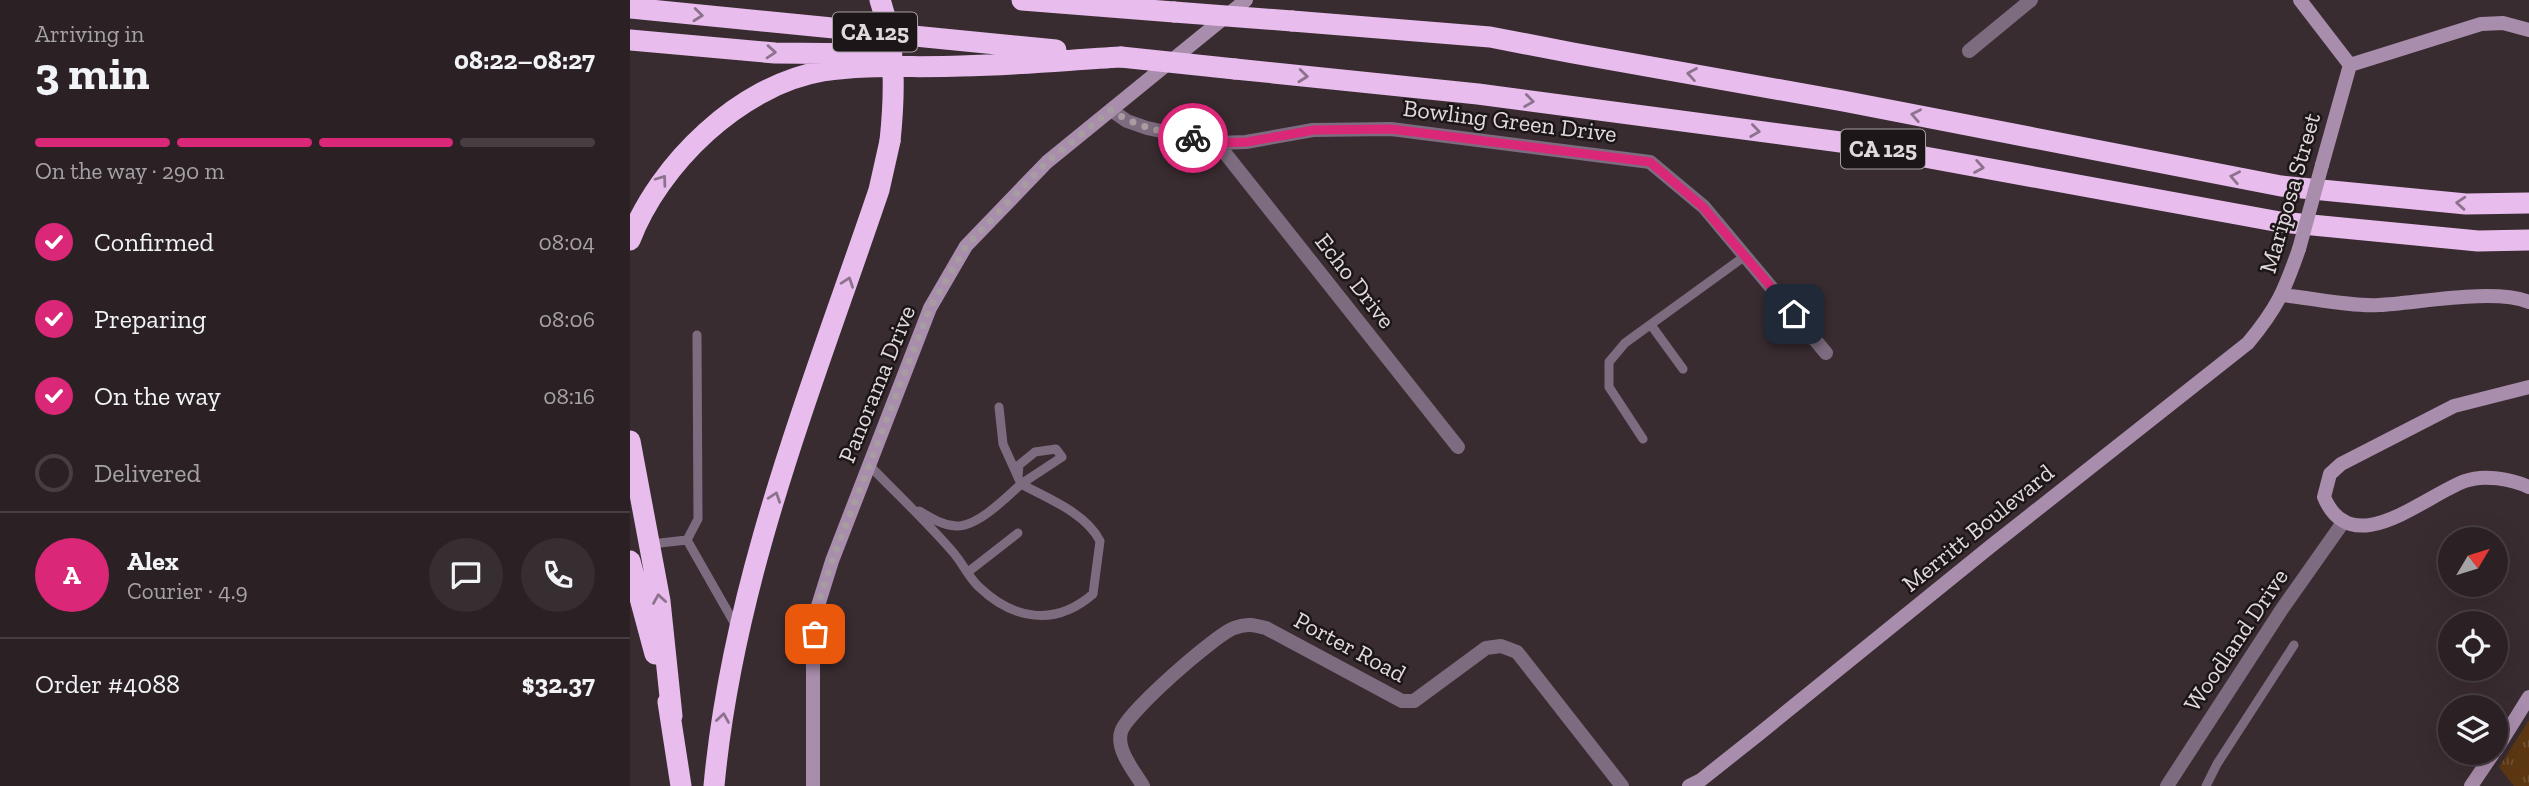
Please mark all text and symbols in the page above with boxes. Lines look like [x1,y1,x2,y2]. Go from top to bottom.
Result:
one-way arrow [693,7,704,22]
road number: CA 125 [833,12,917,52]
text: Arriving in [35,20,144,48]
text: 08:22–08:27 [454,44,595,76]
one-way arrow [766,44,777,59]
text: 3 min [35,46,149,101]
one-way arrow [1686,67,1698,82]
one-way arrow [1298,68,1309,83]
street label: Bowling Green Drive [1402,93,1619,148]
one-way arrow [1523,93,1535,108]
courier [1158,103,1228,173]
one-way arrow [1910,108,1922,123]
street label: Mariposa Street [2253,109,2326,276]
icon: bike [1174,119,1212,157]
one-way arrow [1749,123,1760,138]
road number: CA 125 [1841,130,1925,168]
text: On the way · 290 m [35,157,224,185]
one-way arrow [1973,159,1985,174]
one-way arrow [2229,171,2241,186]
one-way arrow [654,175,666,188]
one-way arrow [2455,196,2466,211]
icon: check [35,223,73,261]
text: Confirmed [94,226,214,258]
street label: Echo Drive [1309,227,1402,334]
text: 08:04 [539,228,595,256]
one-way arrow [839,276,854,288]
pin [1764,284,1824,344]
icon: home [1775,295,1813,333]
icon: check [35,300,73,338]
street label: Panorama Drive [832,301,921,467]
text: Preparing [94,303,206,335]
text: 08:06 [539,305,595,333]
icon: check [35,377,73,415]
text: On the way [94,380,221,412]
text: 08:16 [543,382,595,410]
text: Delivered [94,457,201,489]
street label: Merritt Boulevard [1896,458,2059,598]
one-way arrow [767,492,781,504]
north arrow [2438,527,2508,597]
map controls [2438,527,2508,765]
button: chat [429,538,503,612]
button: phone [521,538,595,612]
text: Alex [127,545,179,577]
text: A [63,559,81,591]
street label: Woodland Drive [2177,563,2294,717]
text: Courier · 4.9 [127,577,248,605]
one-way arrow [652,593,667,605]
pin [785,604,845,664]
street label: Porter Road [1289,605,1411,688]
button: locate [2438,611,2508,681]
icon: bag [796,615,834,653]
text: Order #4088 [35,668,180,700]
text: $32.37 [522,668,595,700]
button: layers [2438,695,2508,765]
one-way arrow [715,712,730,724]

